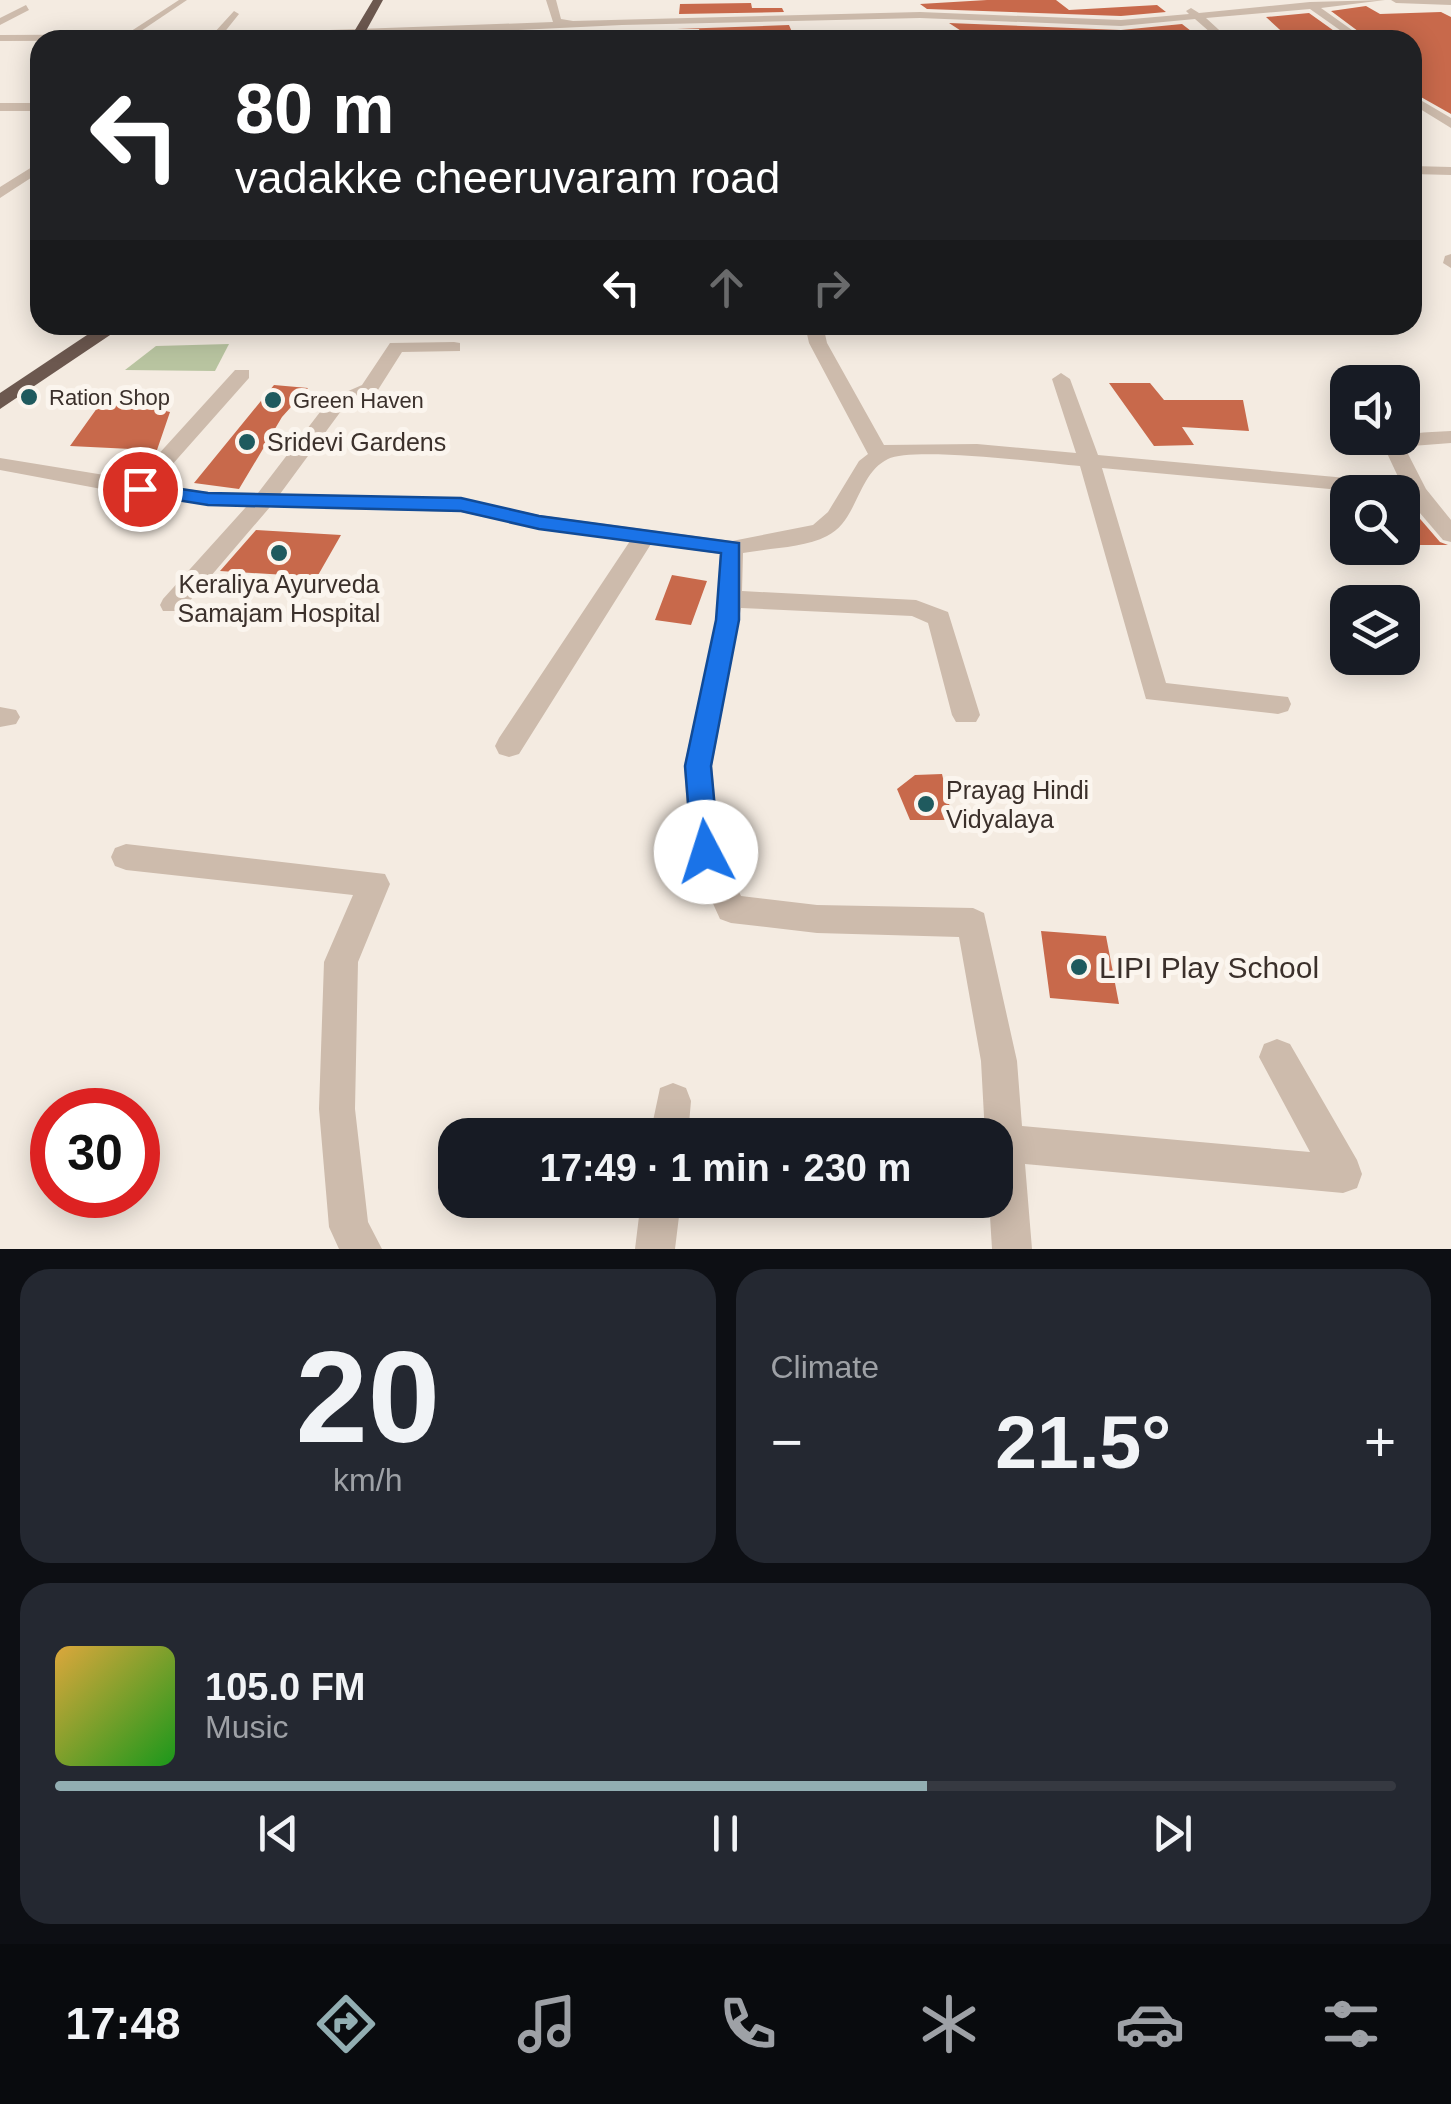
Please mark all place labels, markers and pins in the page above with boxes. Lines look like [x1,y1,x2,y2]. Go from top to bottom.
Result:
place label: Ration Shop [49,385,170,410]
marker: Ration Shop [18,386,40,408]
place label: Green Haven [293,388,424,413]
marker: Green Haven [262,389,284,411]
place label: Sridevi Gardens [267,428,446,456]
marker: Sridevi Gardens [236,431,258,453]
pin [98,447,183,532]
marker: Keraliya Ayurveda Samajam Hospital [268,542,290,564]
place label: Keraliya Ayurveda Samajam Hospital [178,570,380,627]
place label: Prayag Hindi Vidyalaya [946,776,1089,833]
marker: Prayag Hindi Vidyalaya [915,793,937,815]
place label: LIPI Play School [1099,951,1319,984]
marker: LIPI Play School [1068,956,1090,978]

